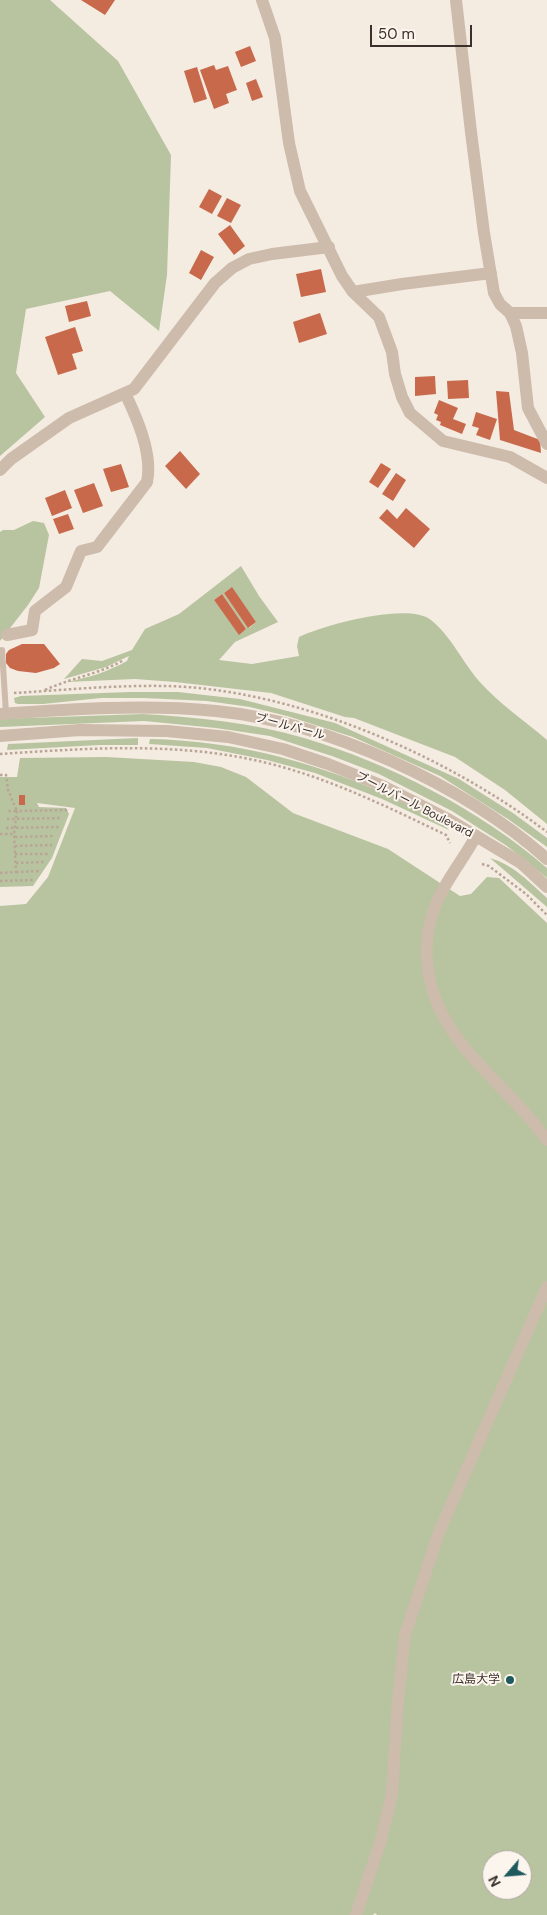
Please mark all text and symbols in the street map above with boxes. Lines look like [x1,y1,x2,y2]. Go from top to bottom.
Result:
scale bar [372,15,474,47]
text: 50 m [378,24,415,44]
street label: ブールバール [253,711,327,743]
street label: ブールバール Boulevard [353,769,475,841]
place label: 広島大学 [452,1673,500,1687]
marker: 広島大学 [504,1674,516,1686]
north arrow [482,1850,532,1900]
text: N [484,1873,505,1890]

